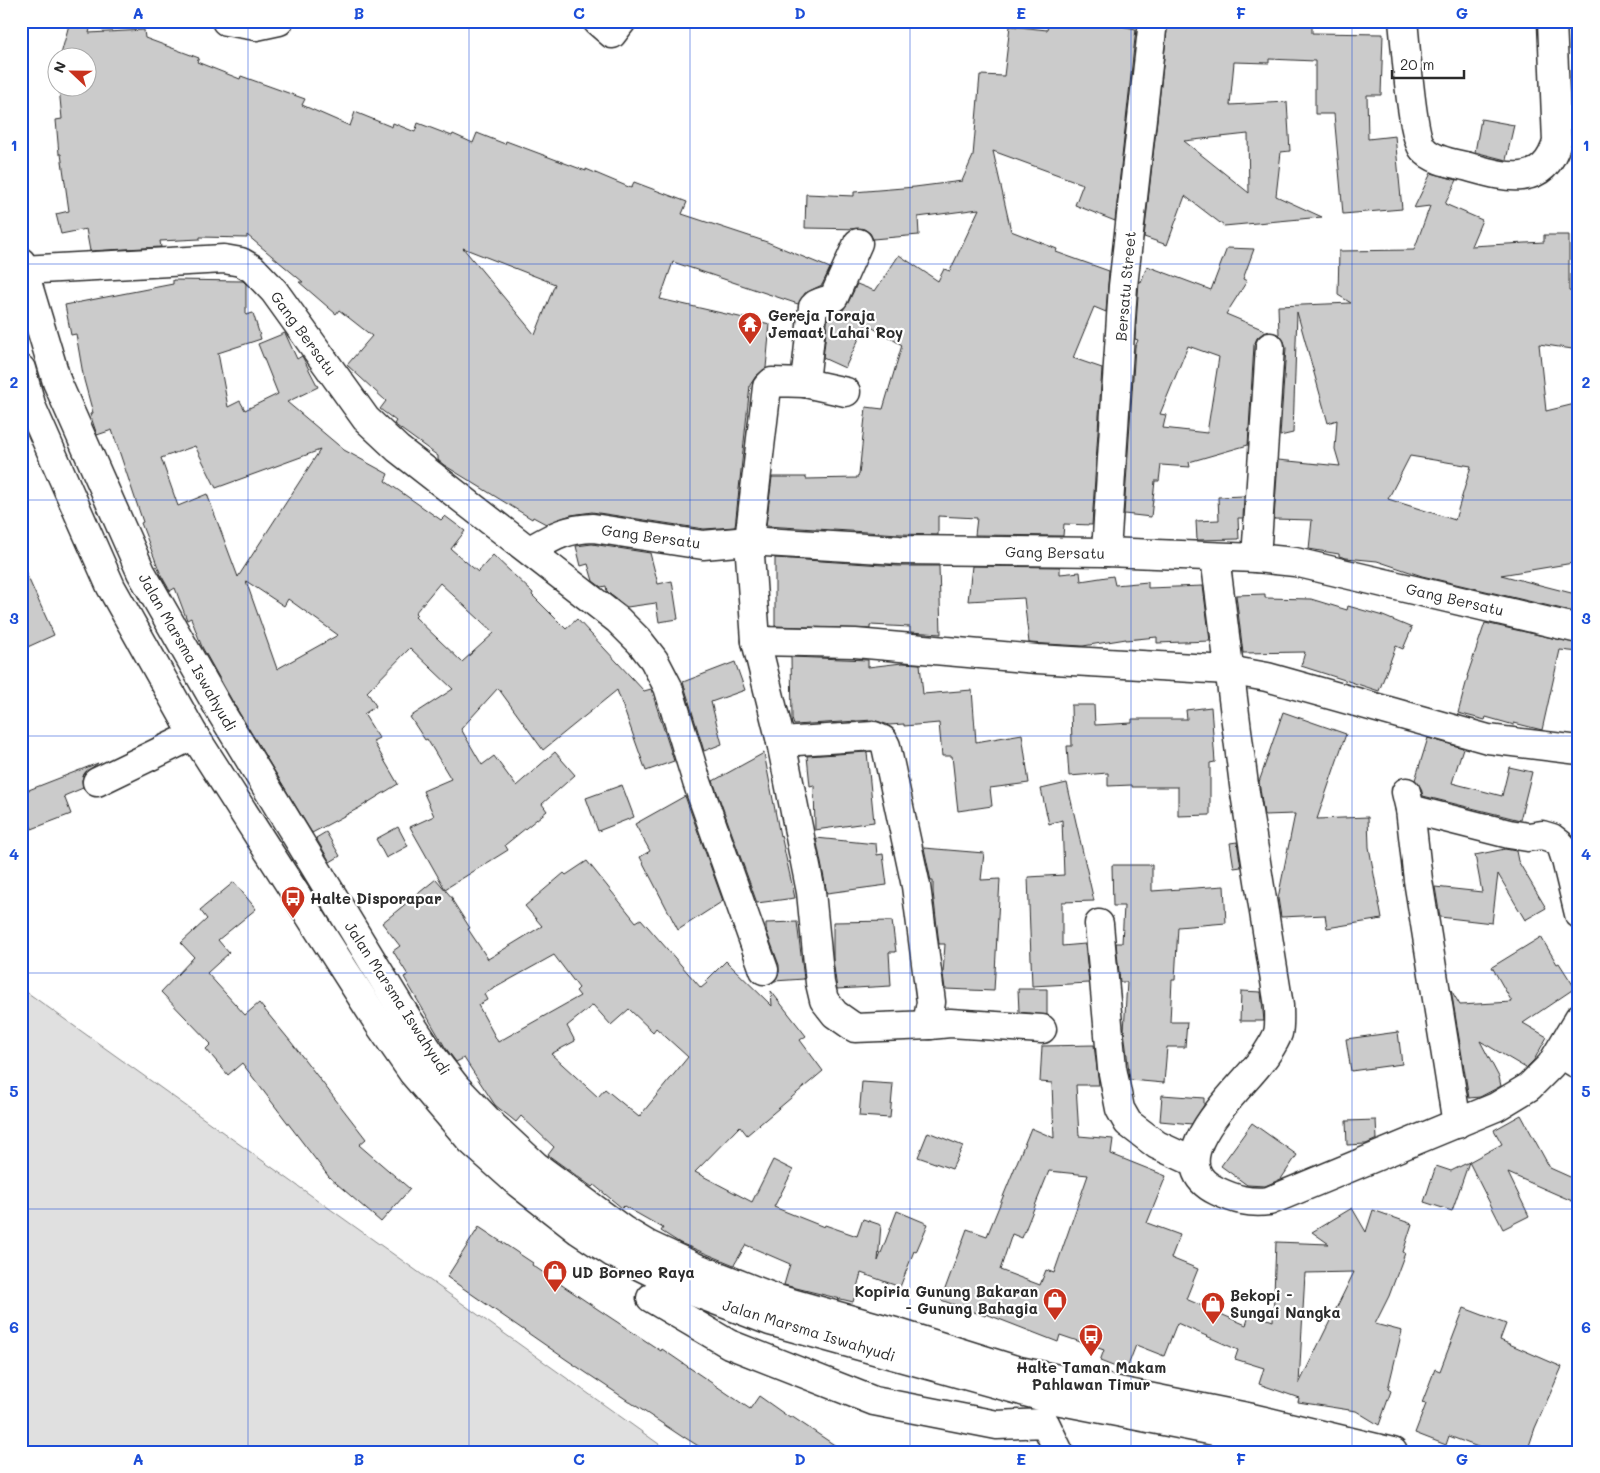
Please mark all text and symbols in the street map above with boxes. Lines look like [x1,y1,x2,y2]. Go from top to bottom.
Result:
text: A [132,2,144,23]
text: B [354,2,364,23]
text: C [573,2,585,23]
text: D [794,2,806,23]
text: E [1016,2,1026,23]
text: F [1236,2,1246,23]
text: G [1456,2,1468,23]
north arrow [48,48,98,98]
scale bar [1392,48,1465,80]
text: 20 m [1400,54,1434,74]
text: N [49,58,70,75]
text: 1 [10,134,18,155]
text: 1 [1582,134,1590,155]
street label: Bersatu Street [1110,230,1140,342]
street label: Gang Bersatu [267,287,341,379]
place label: Gereja Toraja Jemaat Lahai Roy [768,305,903,342]
temple icon: Gereja Toraja Jemaat Lahai Roy [737,311,763,345]
text: 2 [10,371,19,392]
text: 2 [1582,371,1591,392]
street label: Gang Bersatu [600,519,702,553]
street label: Gang Bersatu [1005,541,1105,563]
street label: Jalan Marsma Iswahyudi [134,569,242,735]
street label: Gang Bersatu [1404,578,1506,620]
text: 3 [9,607,19,628]
text: 3 [1581,607,1591,628]
text: 4 [9,843,19,864]
text: 4 [1581,843,1591,864]
bus stop icon: Halte Disporapar [280,885,306,919]
place label: Halte Disporapar [310,888,442,908]
street label: Jalan Marsma Iswahyudi [341,917,455,1079]
text: 5 [9,1080,19,1101]
text: 5 [1581,1080,1591,1101]
shop icon: UD Borneo Raya [542,1259,568,1293]
place label: UD Borneo Raya [572,1262,695,1282]
place label: Kopiria Gunung Bakaran - Gunung Bahagia [854,1281,1038,1318]
place label: Bekopi - Sungai Nangka [1230,1285,1341,1322]
shop icon: Kopiria Gunung Bakaran - Gunung Bahagia [1042,1287,1068,1321]
shop icon: Bekopi - Sungai Nangka [1200,1291,1226,1325]
street label: Jalan Marsma Iswahyudi [720,1294,898,1366]
text: 6 [9,1316,19,1337]
text: 6 [1581,1316,1591,1337]
bus stop icon: Halte Taman Makam Pahlawan Timur [1078,1323,1104,1357]
place label: Halte Taman Makam Pahlawan Timur [1016,1357,1166,1394]
text: A [132,1448,144,1469]
text: B [354,1448,364,1469]
text: C [573,1448,585,1469]
text: D [794,1448,806,1469]
text: E [1016,1448,1026,1469]
text: F [1236,1448,1246,1469]
text: G [1456,1448,1468,1469]

